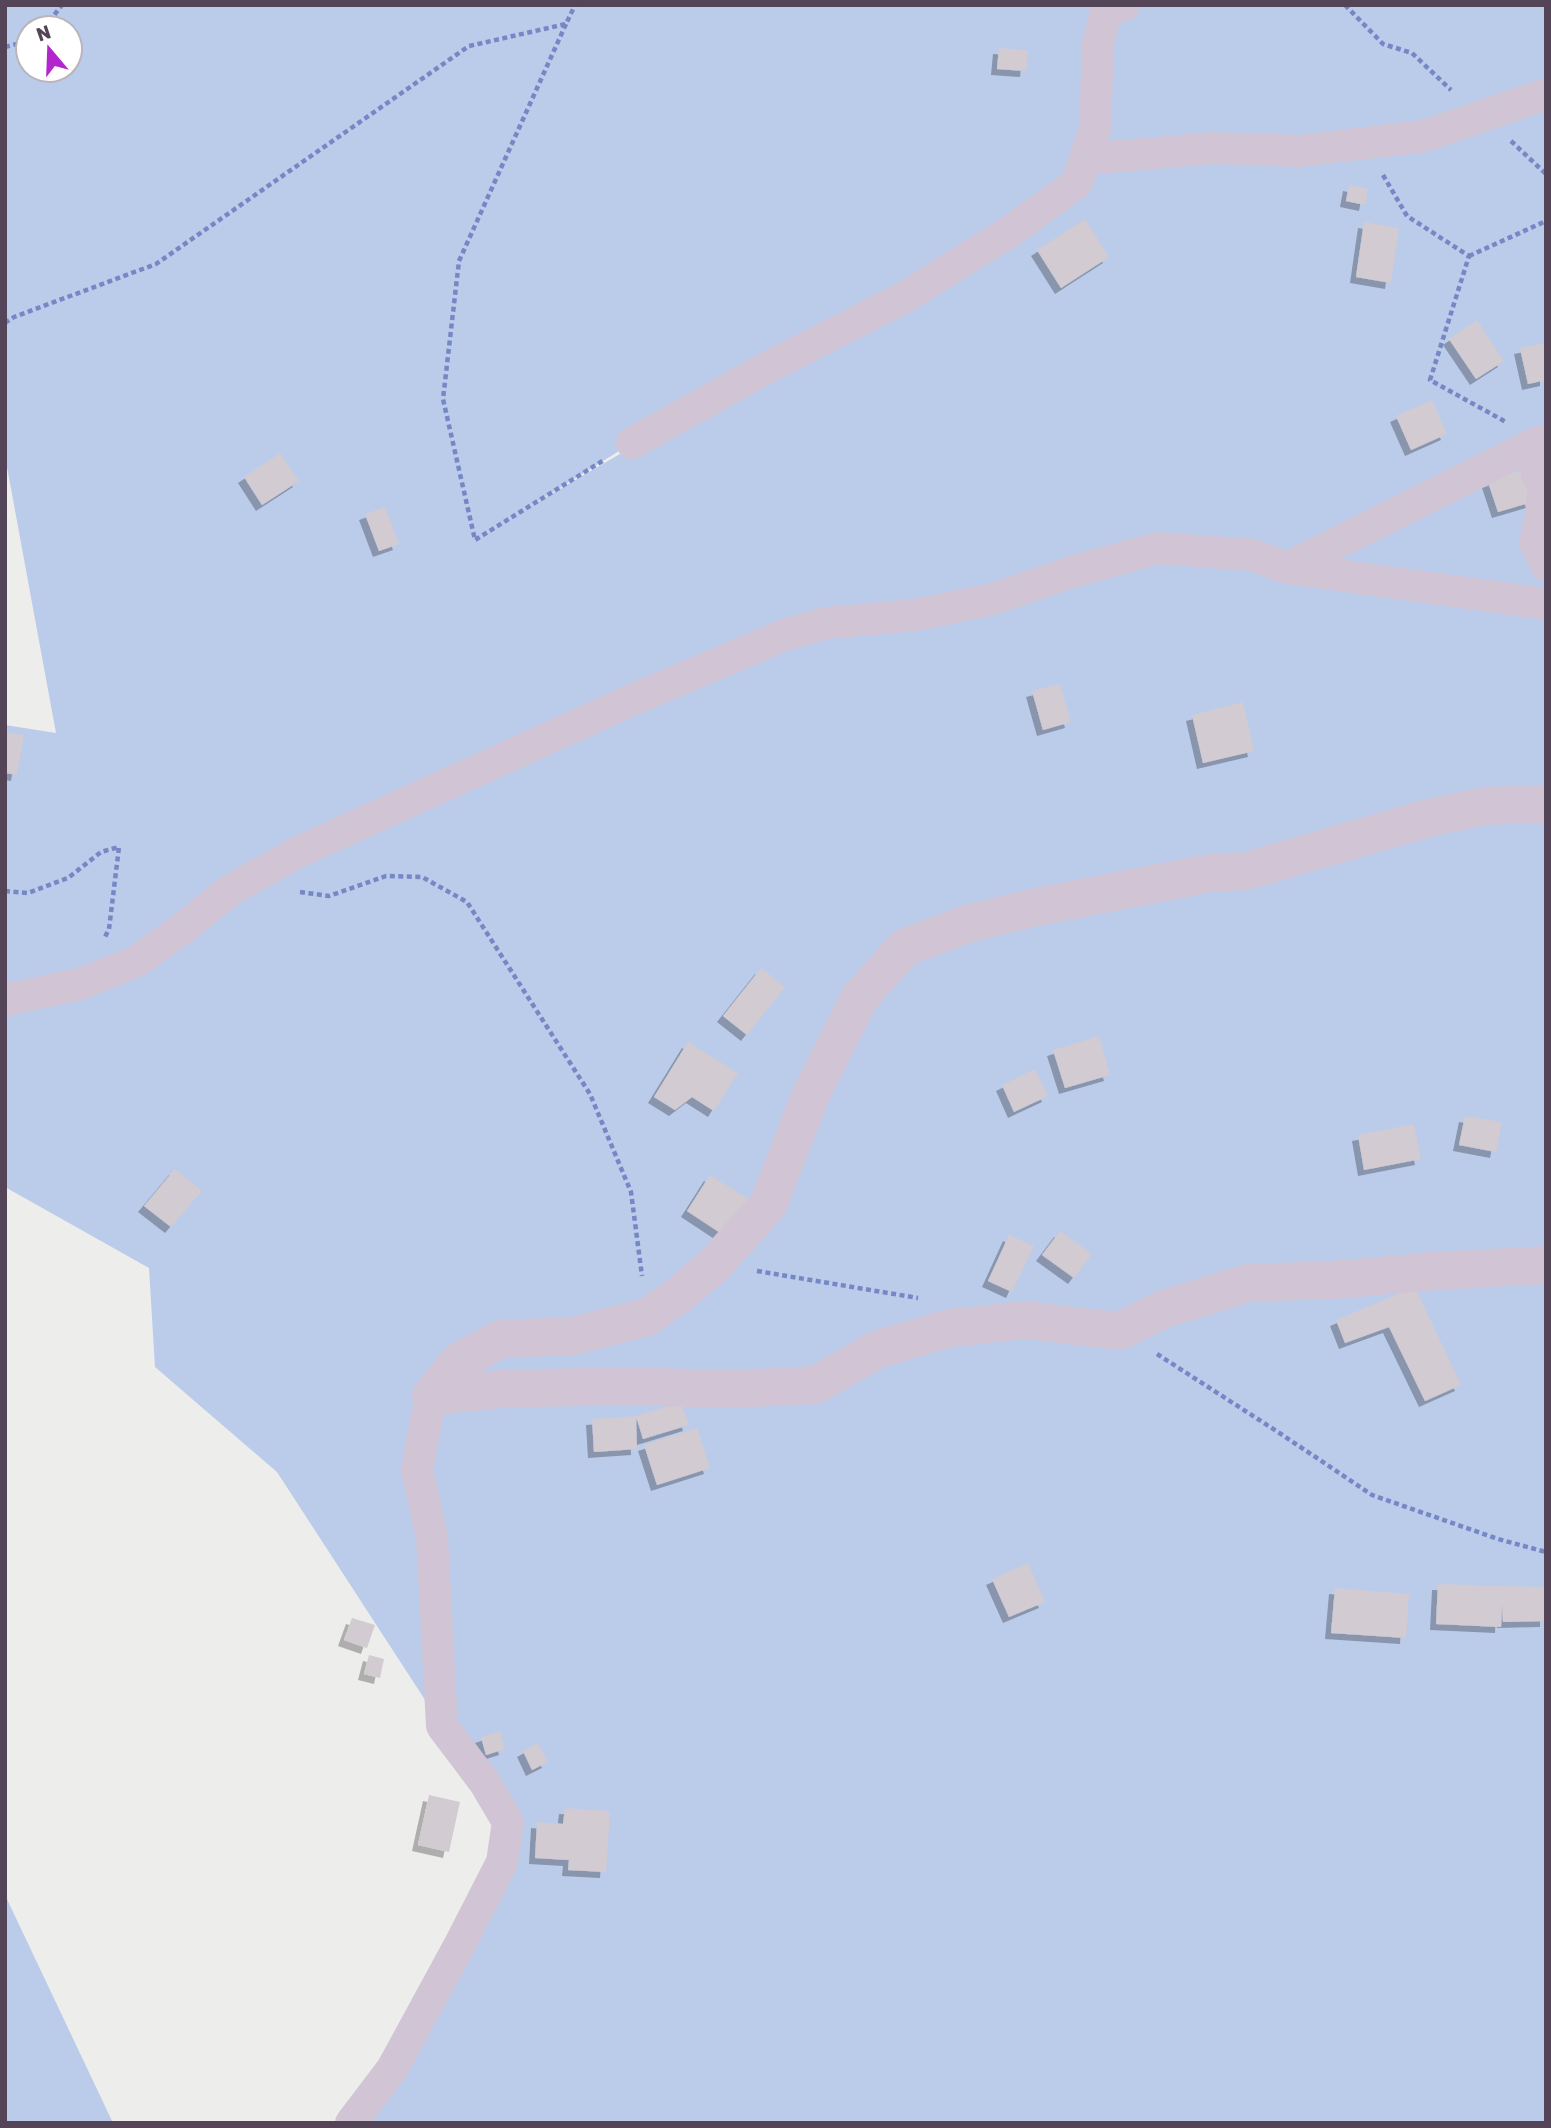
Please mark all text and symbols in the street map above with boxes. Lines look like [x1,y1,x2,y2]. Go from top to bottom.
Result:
north arrow [14,14,84,84]
text: N [33,20,54,46]

